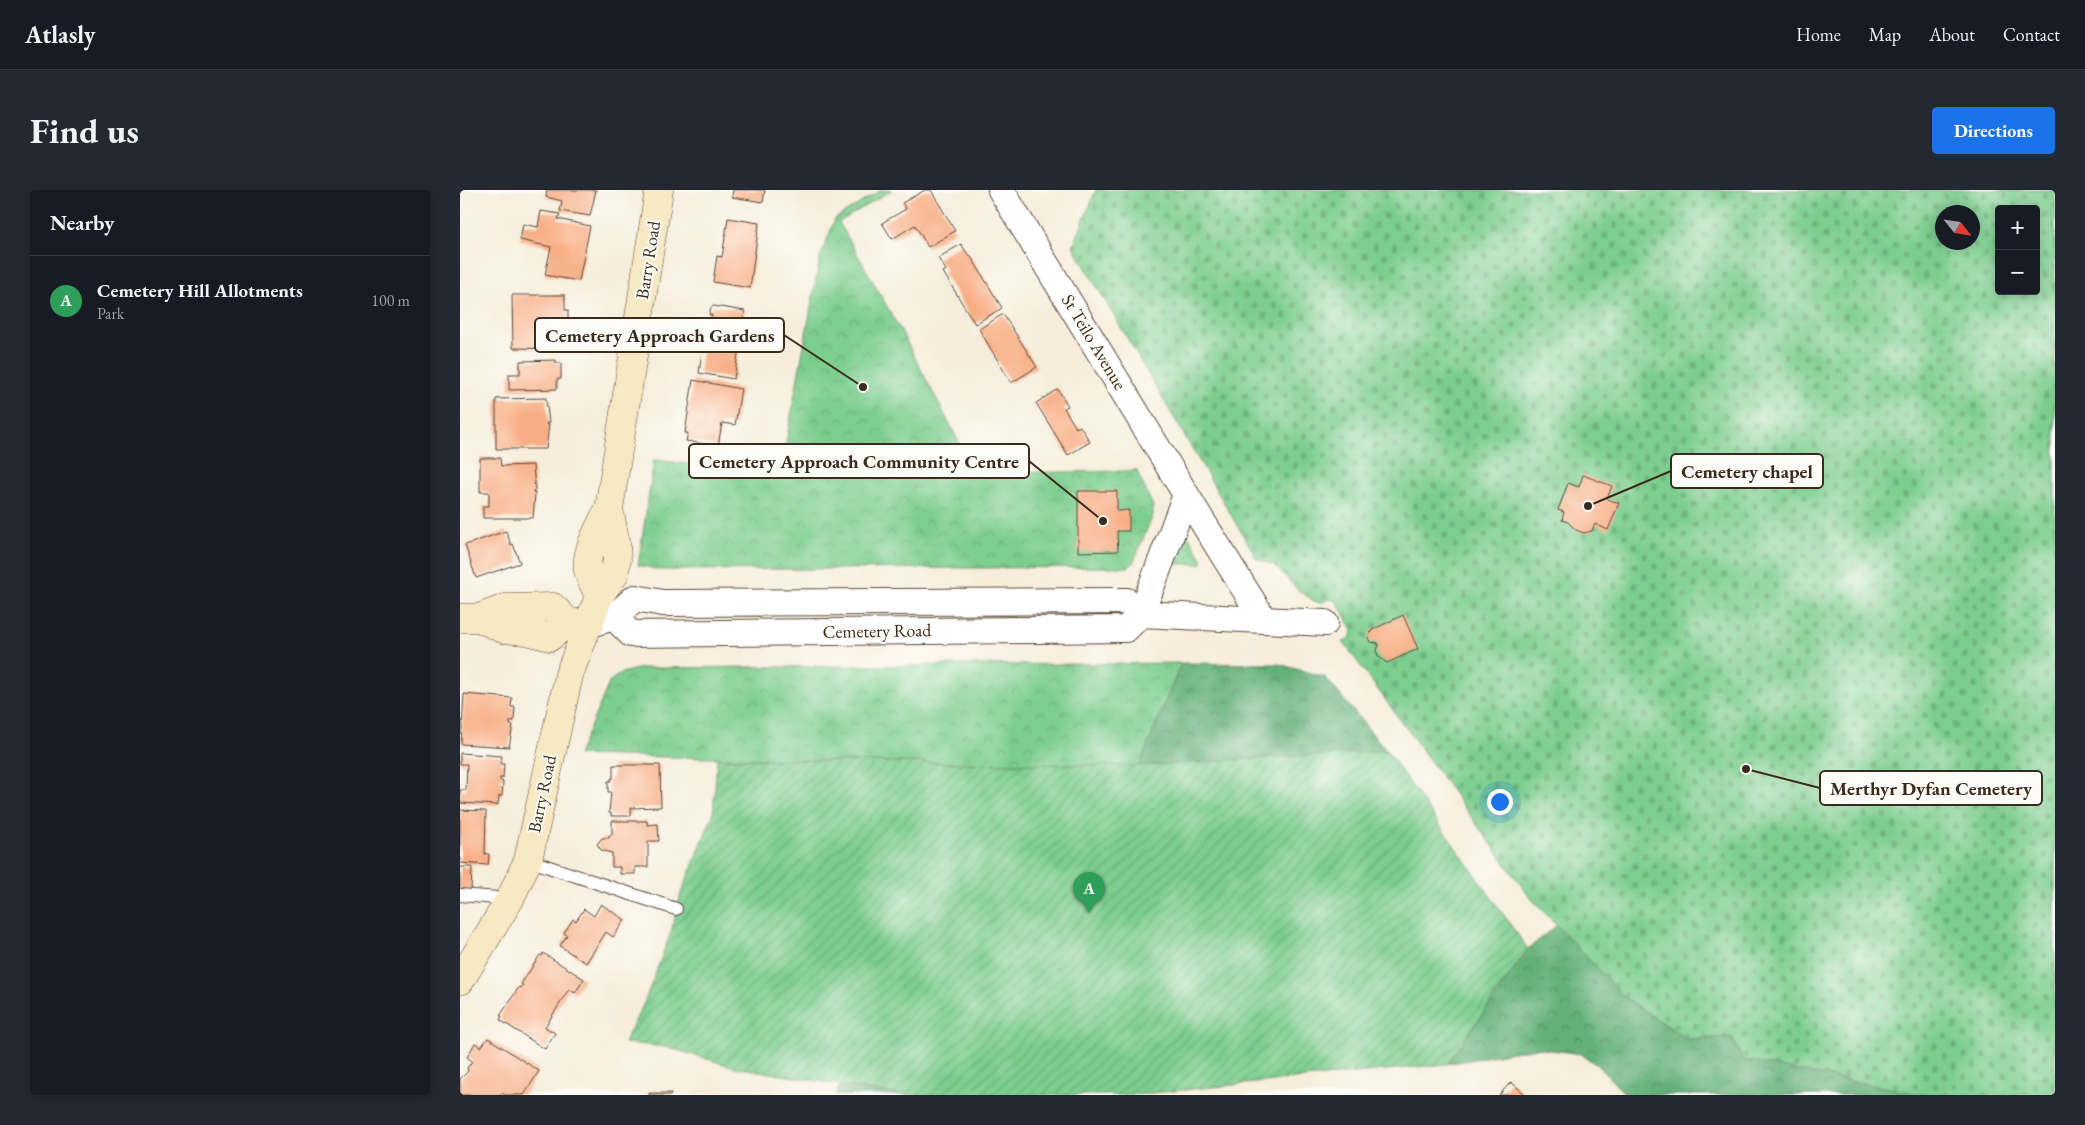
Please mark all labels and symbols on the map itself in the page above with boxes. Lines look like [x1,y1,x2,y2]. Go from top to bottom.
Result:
north arrow [1935,205,1980,250]
street label: Barry Road [630,218,665,301]
street label: St Teilo Avenue [1057,290,1132,394]
callout: Cemetery Approach Gardens [535,318,784,352]
text: Cemetery Approach Gardens [545,323,775,348]
callout: Cemetery Approach Community Centre [689,444,1029,478]
text: Cemetery Approach Community Centre [699,449,1019,474]
callout: Cemetery chapel [1671,454,1823,488]
text: Cemetery chapel [1681,459,1813,484]
street label: Cemetery Road [822,618,932,643]
street label: Barry Road [522,752,561,835]
callout: Merthyr Dyfan Cemetery [1820,771,2042,805]
text: Merthyr Dyfan Cemetery [1830,776,2033,801]
your location [1487,789,1513,815]
pin: A [1073,872,1105,913]

